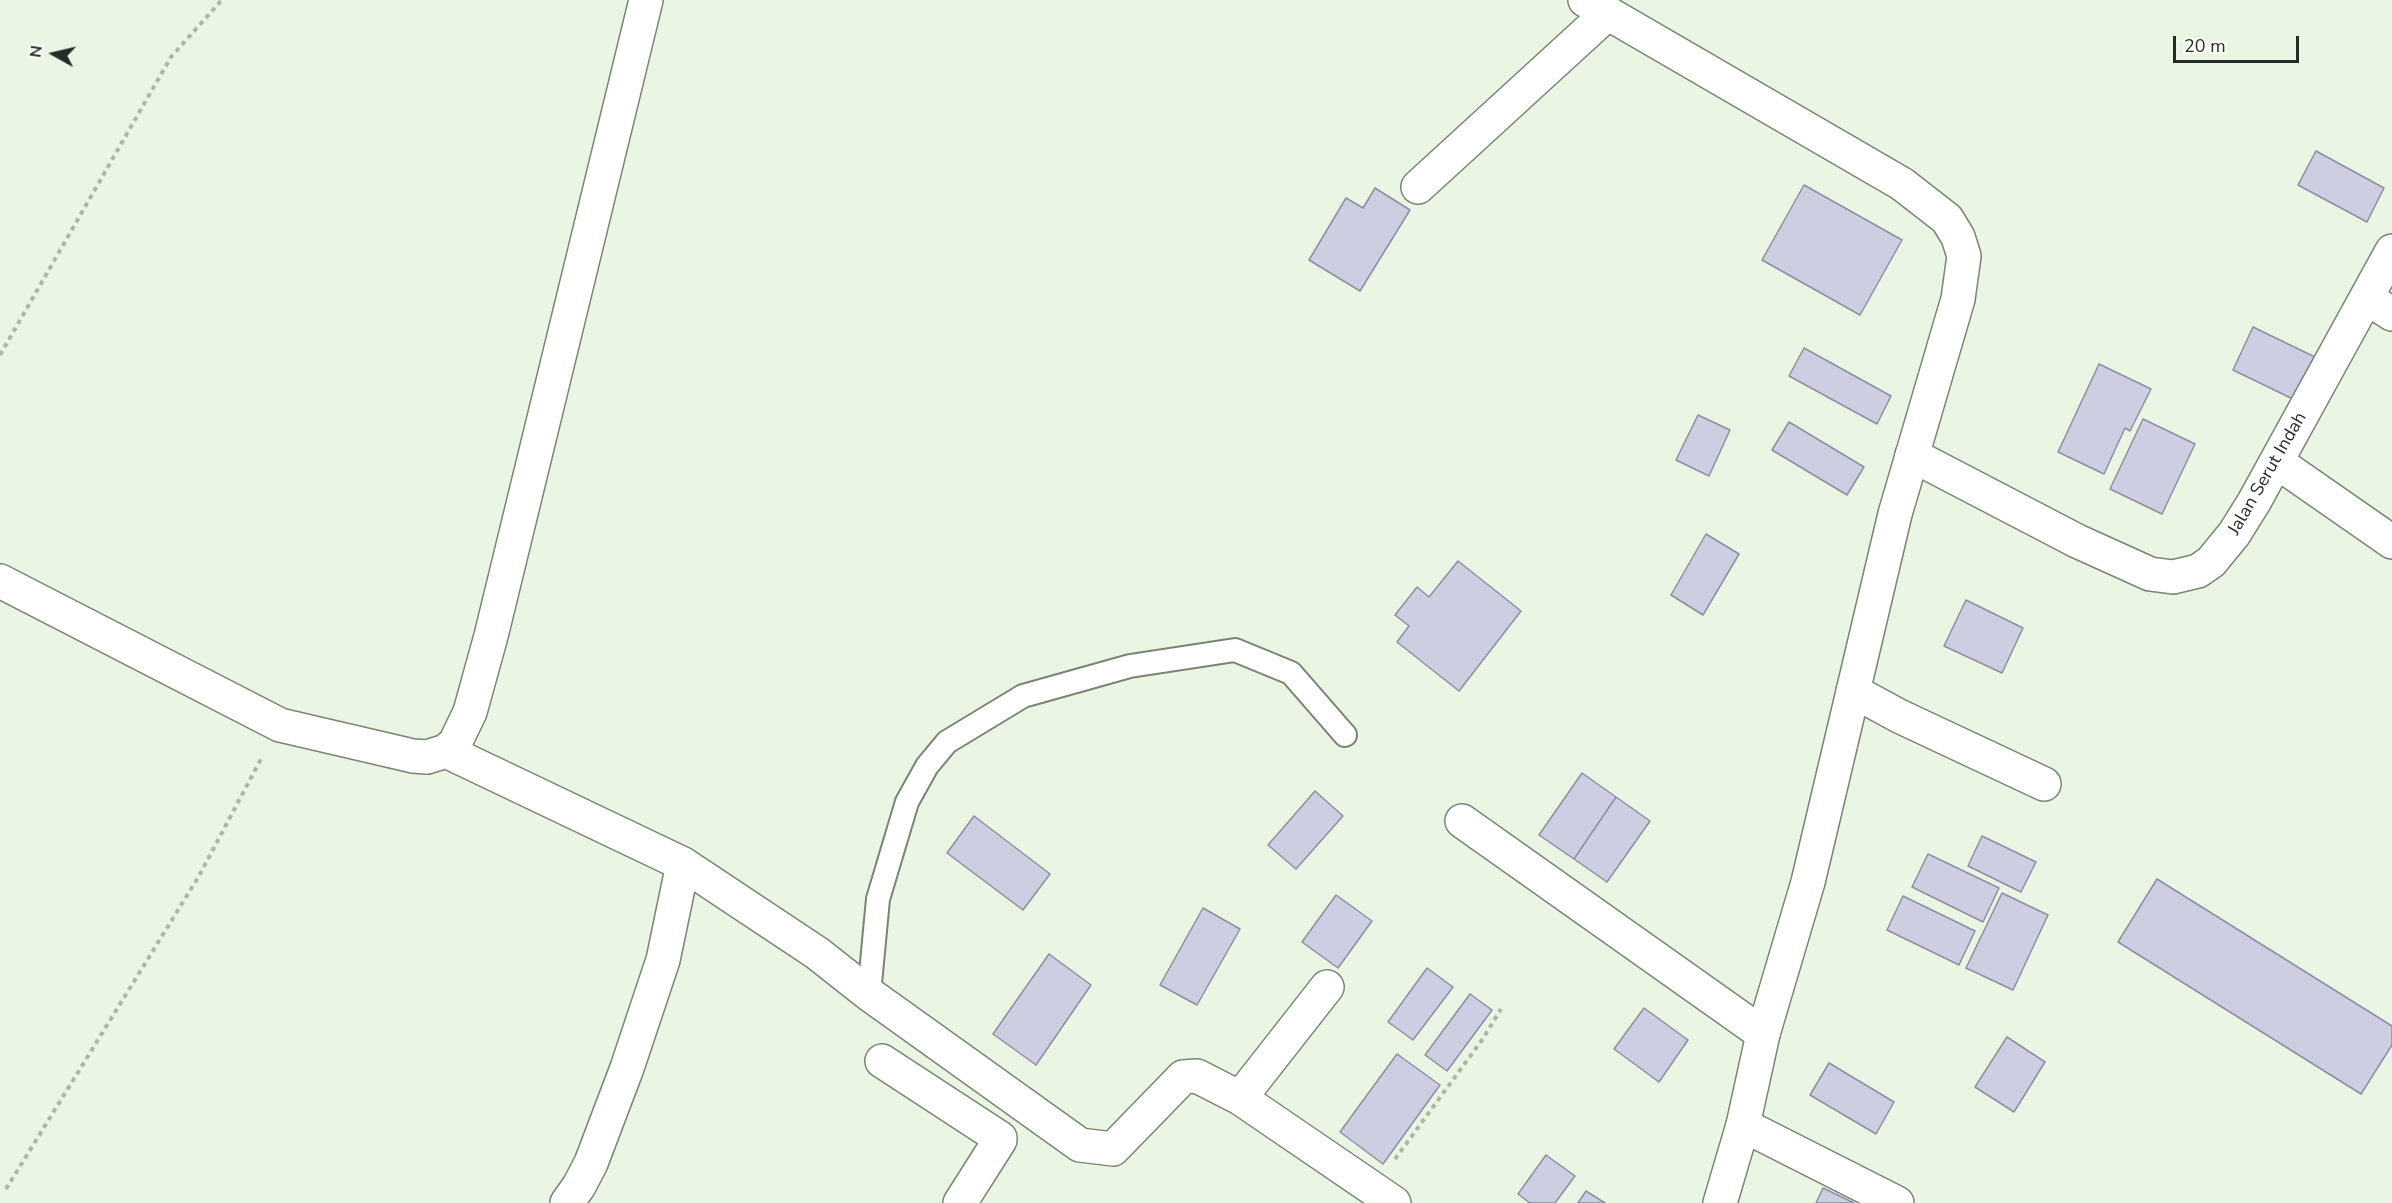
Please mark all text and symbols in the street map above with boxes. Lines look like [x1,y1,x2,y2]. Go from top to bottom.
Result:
north arrow [24,24,84,84]
scale bar [2176,24,2302,62]
text: 20 m [2184,34,2226,58]
text: N [24,44,48,59]
street label: Jalan Serut Indah [2224,409,2312,539]

